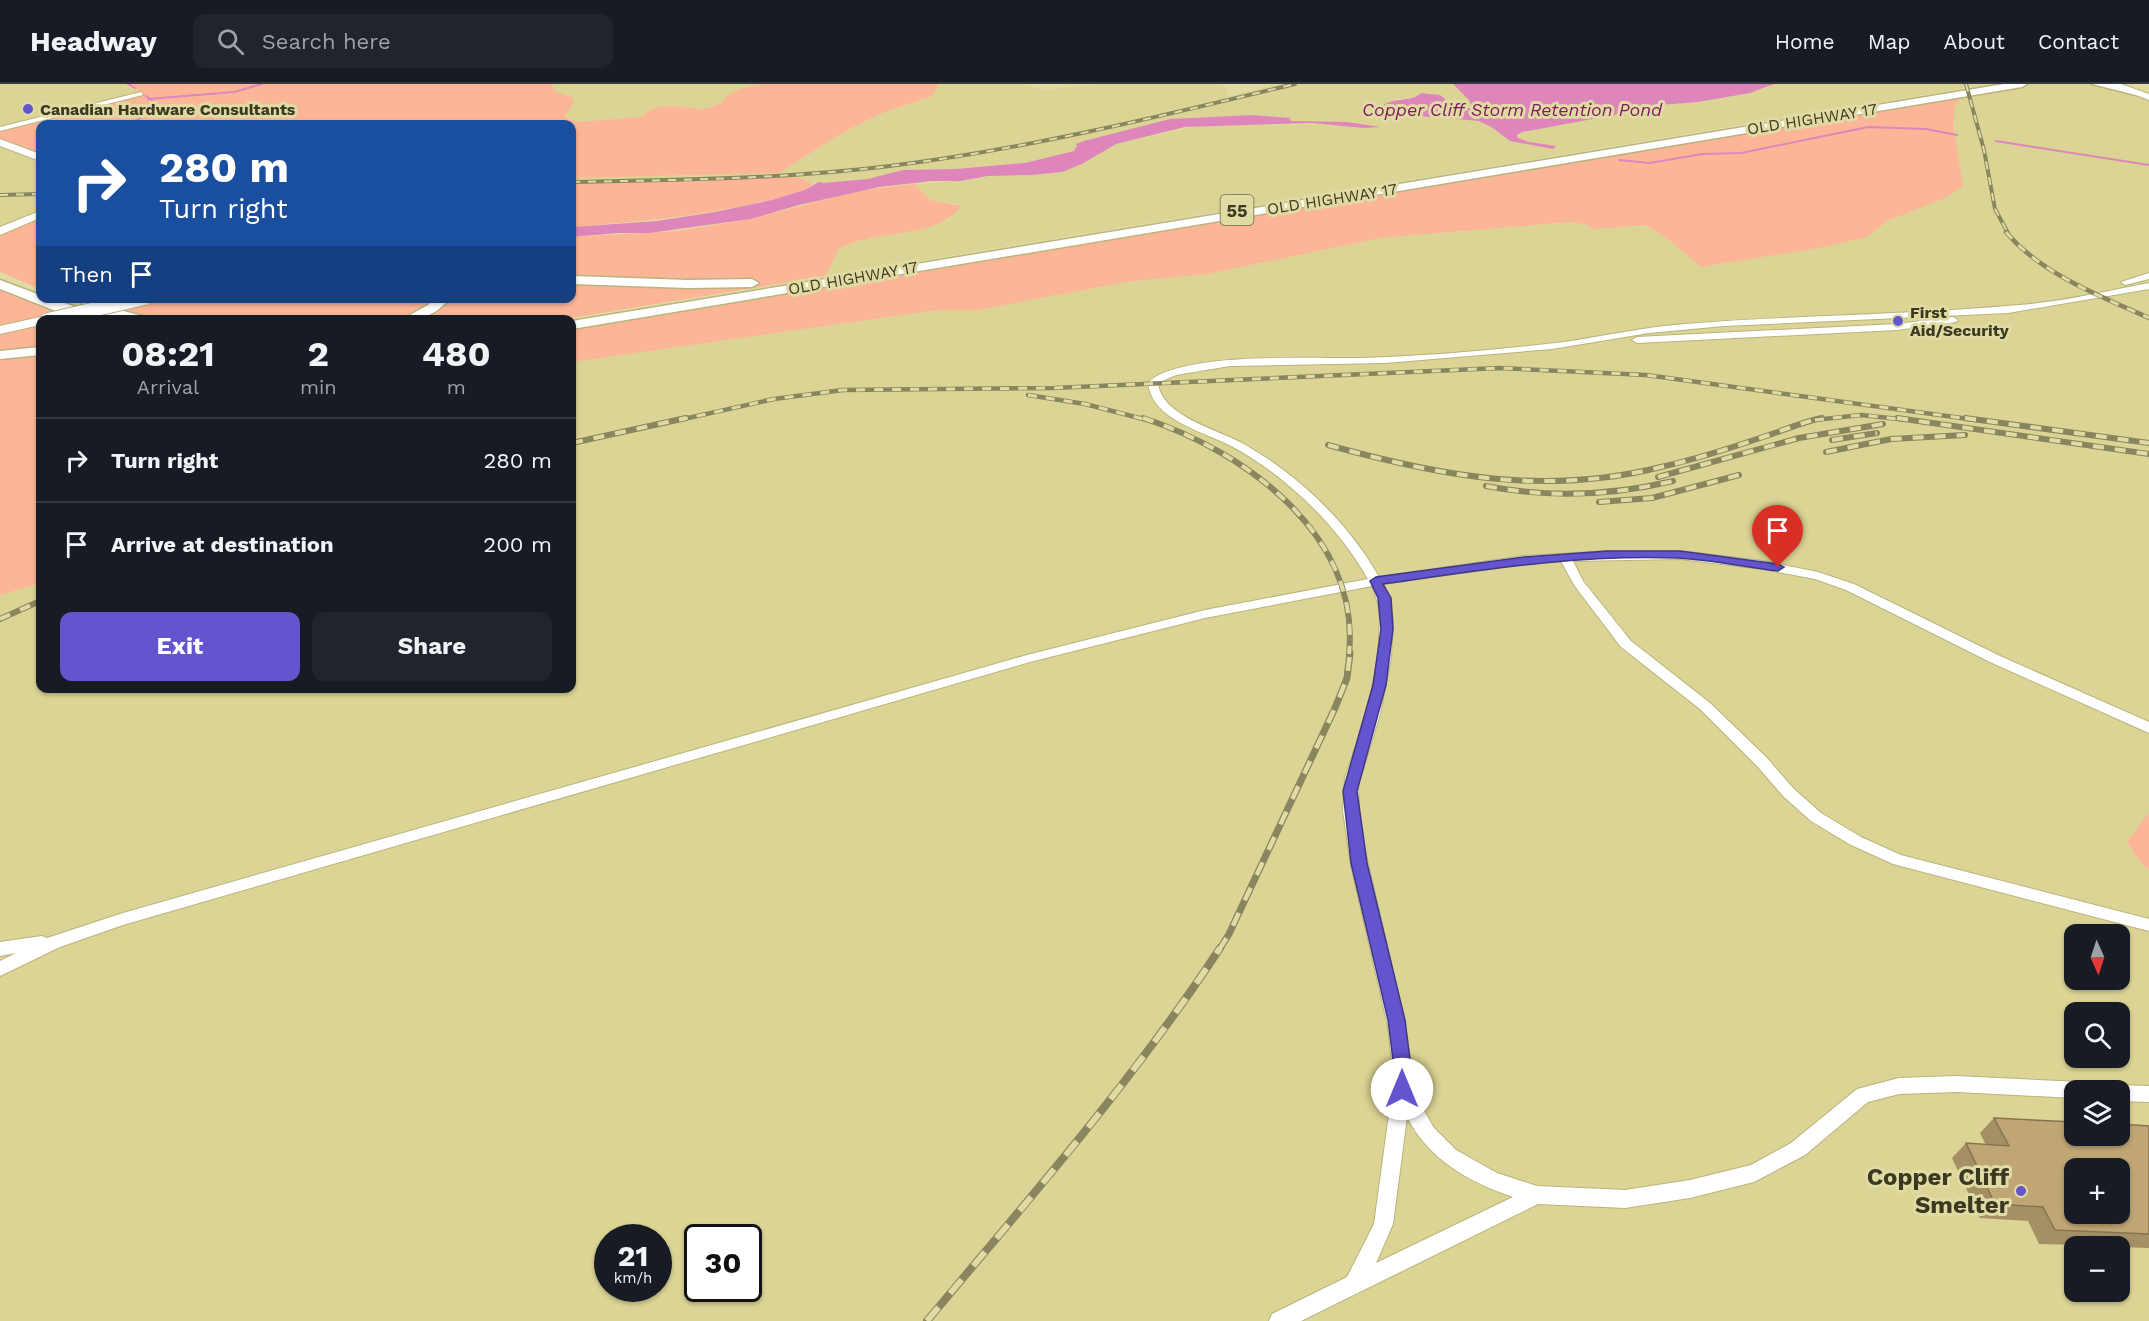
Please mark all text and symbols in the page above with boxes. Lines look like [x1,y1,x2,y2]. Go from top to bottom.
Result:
search box [193,14,613,68]
text: Headway [30,25,157,58]
icon: search [214,25,247,58]
text: Search here [262,29,391,54]
text: Home [1775,29,1835,54]
text: Map [1868,29,1911,54]
text: About [1944,29,2005,54]
text: Contact [2038,29,2119,54]
water label: Copper Cliff Storm Retention Pond [1362,99,1663,120]
street label: OLD HIGHWAY 17 [1746,99,1878,139]
place label: Canadian Hardware Consultants [40,100,296,119]
marker: Canadian Hardware Consultants [21,102,35,116]
text: 280 m [159,143,289,192]
icon: right [60,144,138,222]
street label: OLD HIGHWAY 17 [1266,179,1398,219]
text: Turn right [159,193,288,225]
road number: 55 [1220,195,1254,225]
street label: OLD HIGHWAY 17 [787,257,919,299]
icon: arrive [125,258,158,291]
text: Then [60,262,113,287]
place label: First Aid/Security [1910,303,2010,340]
marker: First Aid/Security [1891,314,1905,328]
text: 08:21 [121,333,215,375]
text: 2 [308,333,329,375]
text: 480 [422,333,491,375]
text: Arrival [137,375,199,399]
text: min [300,375,337,399]
text: m [447,375,466,399]
icon: right [60,444,93,477]
text: Turn right [111,448,218,473]
text: 280 m [483,448,552,473]
pin [1752,505,1803,567]
icon: arrive [1761,514,1794,547]
icon: arrive [60,528,93,561]
text: Arrive at destination [111,532,334,557]
text: 200 m [483,532,552,557]
button: Exit [60,612,300,681]
button: Share [312,612,552,681]
north arrow [2064,924,2130,990]
map controls [2064,924,2130,1302]
button: search [2064,1002,2130,1068]
position arrow [1370,1057,1434,1121]
button: layers [2064,1080,2130,1146]
button: + [2064,1158,2130,1224]
place label: Copper Cliff Smelter [1867,1163,2010,1219]
marker: Copper Cliff Smelter [2014,1184,2028,1198]
speed limit sign: 30 [684,1224,762,1302]
button: − [2064,1236,2130,1302]
text: 21 [618,1238,648,1273]
text: km/h [614,1269,652,1287]

